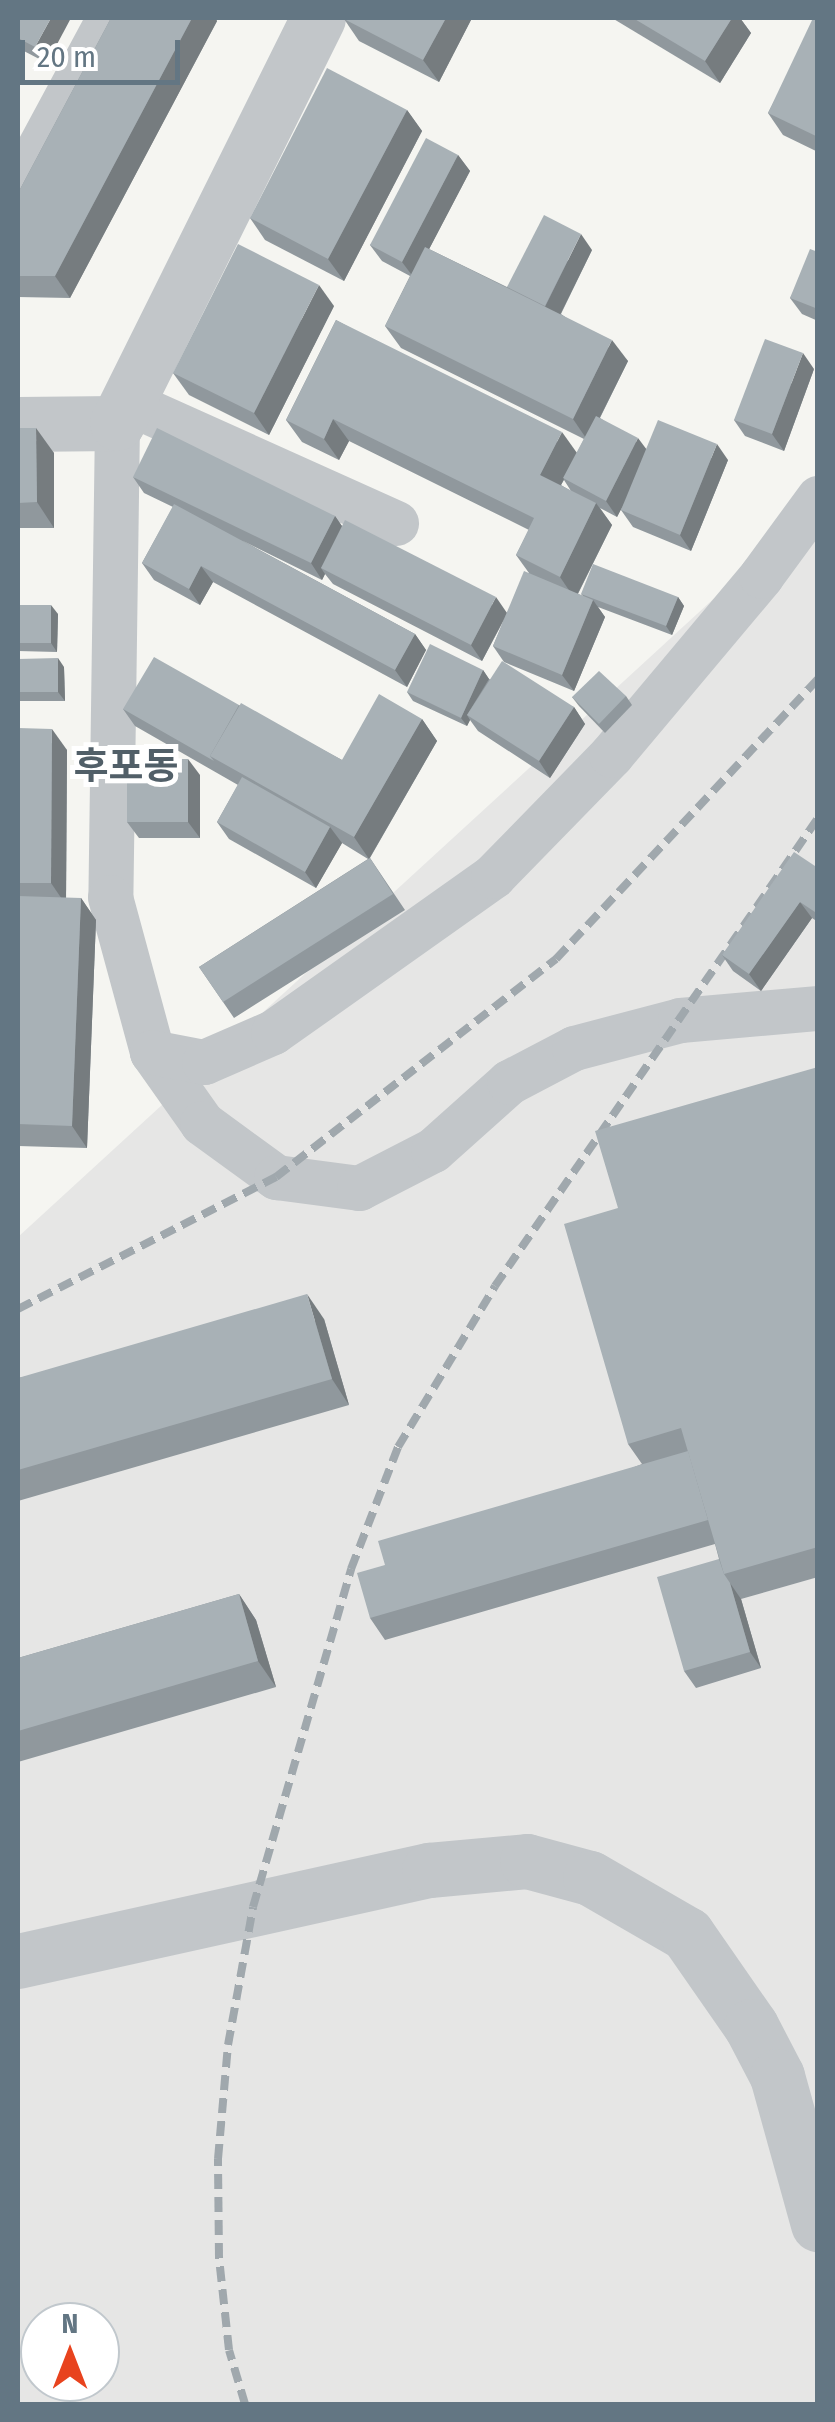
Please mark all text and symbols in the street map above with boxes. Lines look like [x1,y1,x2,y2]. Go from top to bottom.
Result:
scale bar [25,20,185,82]
text: 20 m [37,39,96,75]
district label: 후포동 [74,744,178,790]
north arrow [20,2302,120,2402]
text: N [62,2307,78,2340]

